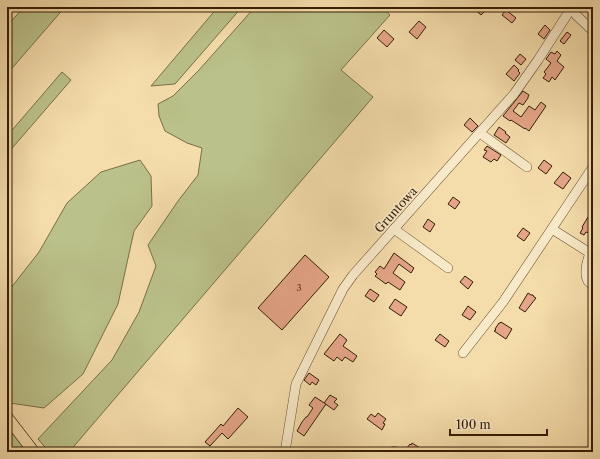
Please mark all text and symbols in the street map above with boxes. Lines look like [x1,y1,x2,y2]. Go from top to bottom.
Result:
street label: Gruntowa [371,183,421,236]
house number: 3 [296,281,302,294]
scale bar [450,411,547,437]
text: 100 m [456,417,491,432]

